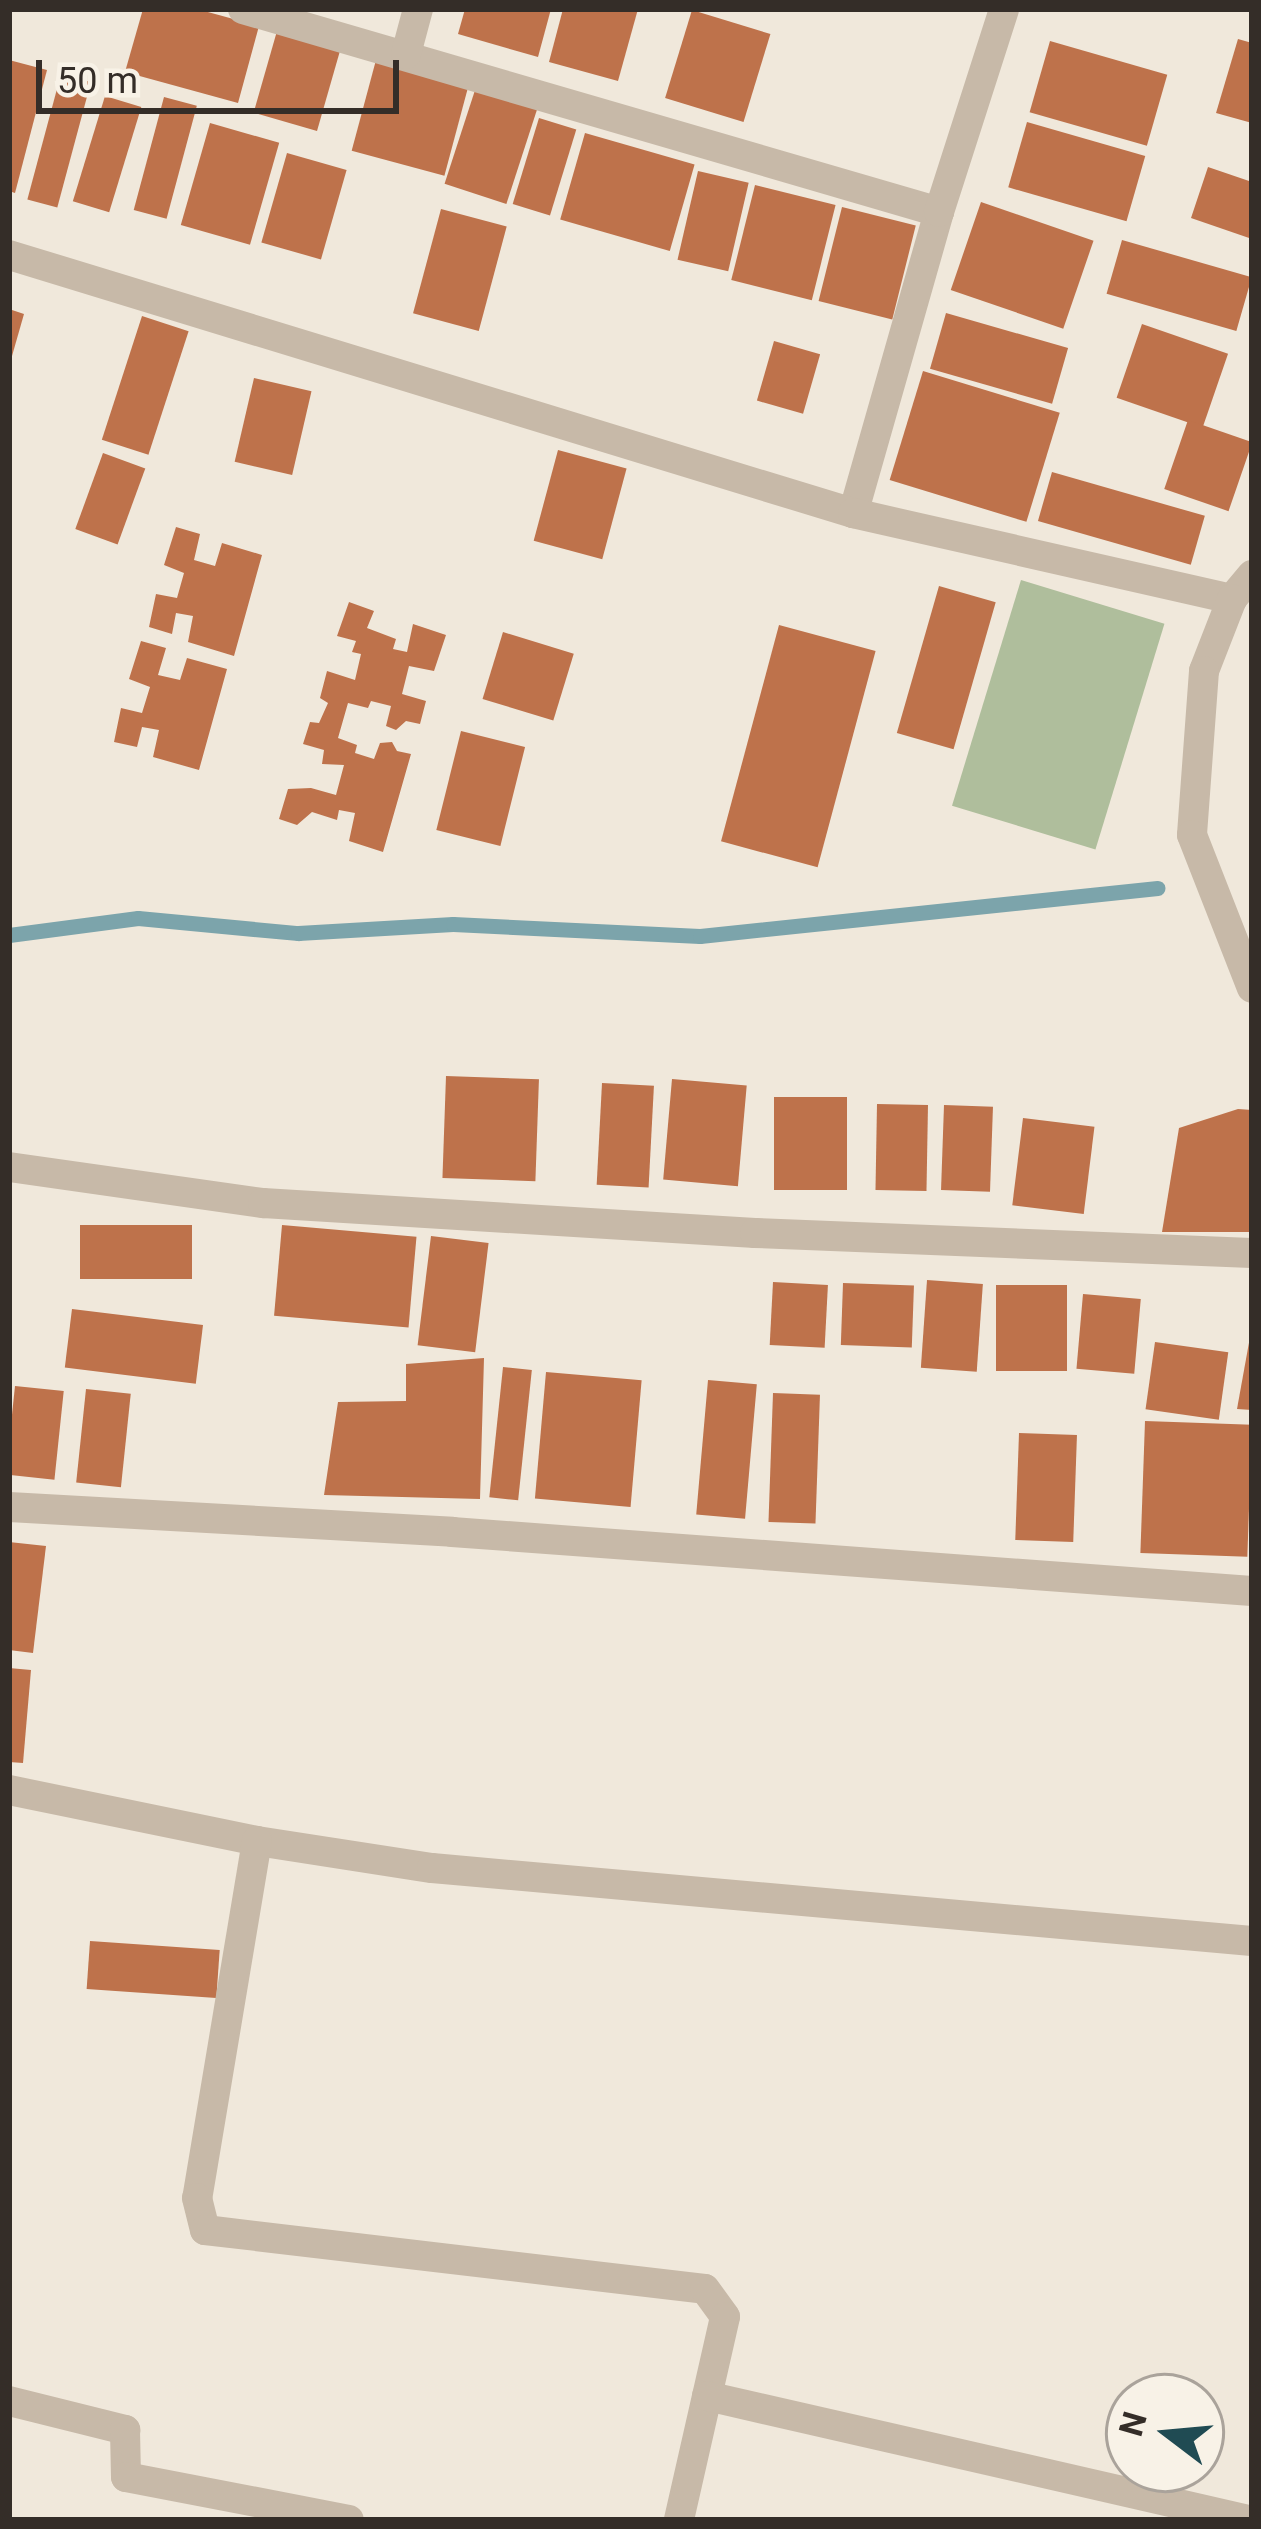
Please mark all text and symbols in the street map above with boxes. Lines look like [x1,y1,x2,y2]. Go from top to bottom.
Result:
scale bar [42,36,405,110]
text: 50 m [57,60,138,102]
north arrow [1105,2373,1225,2493]
text: N [1111,2407,1155,2440]

